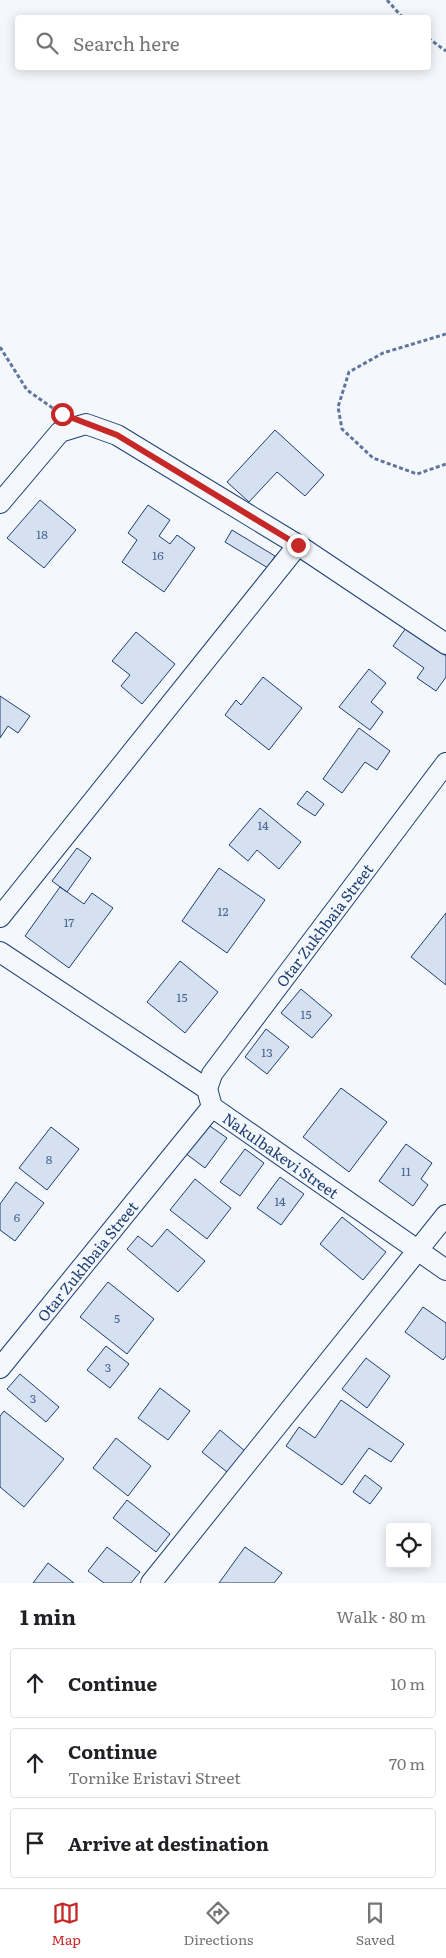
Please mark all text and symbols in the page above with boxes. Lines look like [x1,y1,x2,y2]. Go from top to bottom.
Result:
search box [15,15,431,70]
icon: search [33,29,61,57]
text: Search here [73,29,180,57]
route start [51,403,74,426]
house number: 18 [36,525,48,543]
route end [287,534,310,557]
house number: 16 [152,546,164,564]
house number: 14 [257,816,269,834]
street label: Otar Zukhbaia Street [270,858,378,992]
house number: 12 [218,902,228,920]
house number: 17 [64,913,74,931]
house number: 15 [177,988,187,1006]
house number: 15 [301,1005,311,1023]
house number: 13 [261,1043,273,1061]
street label: Nakulbakevi Street [218,1106,344,1204]
house number: 8 [46,1150,53,1168]
house number: 11 [401,1162,411,1180]
house number: 14 [274,1192,286,1210]
street label: Otar Zukhbaia Street [31,1196,143,1326]
house number: 6 [14,1208,21,1226]
house number: 5 [114,1309,120,1327]
house number: 3 [105,1358,111,1376]
house number: 3 [30,1389,36,1407]
map controls [386,1523,431,1568]
button: locate [386,1523,431,1568]
text: 1 min [20,1600,76,1631]
text: Walk · 80 m [337,1604,426,1628]
icon: ahead [21,1669,49,1697]
text: Continue [68,1669,157,1697]
text: 10 m [391,1671,425,1695]
text: Continue [68,1737,157,1765]
icon: ahead [21,1749,49,1777]
text: 70 m [389,1751,425,1775]
text: Tornike Eristavi Street [68,1765,241,1789]
icon: arrive [21,1829,49,1857]
text: Arrive at destination [68,1829,269,1857]
tab: Map [51,1899,81,1949]
tab: Directions [183,1899,253,1949]
tab: Saved [356,1899,395,1949]

